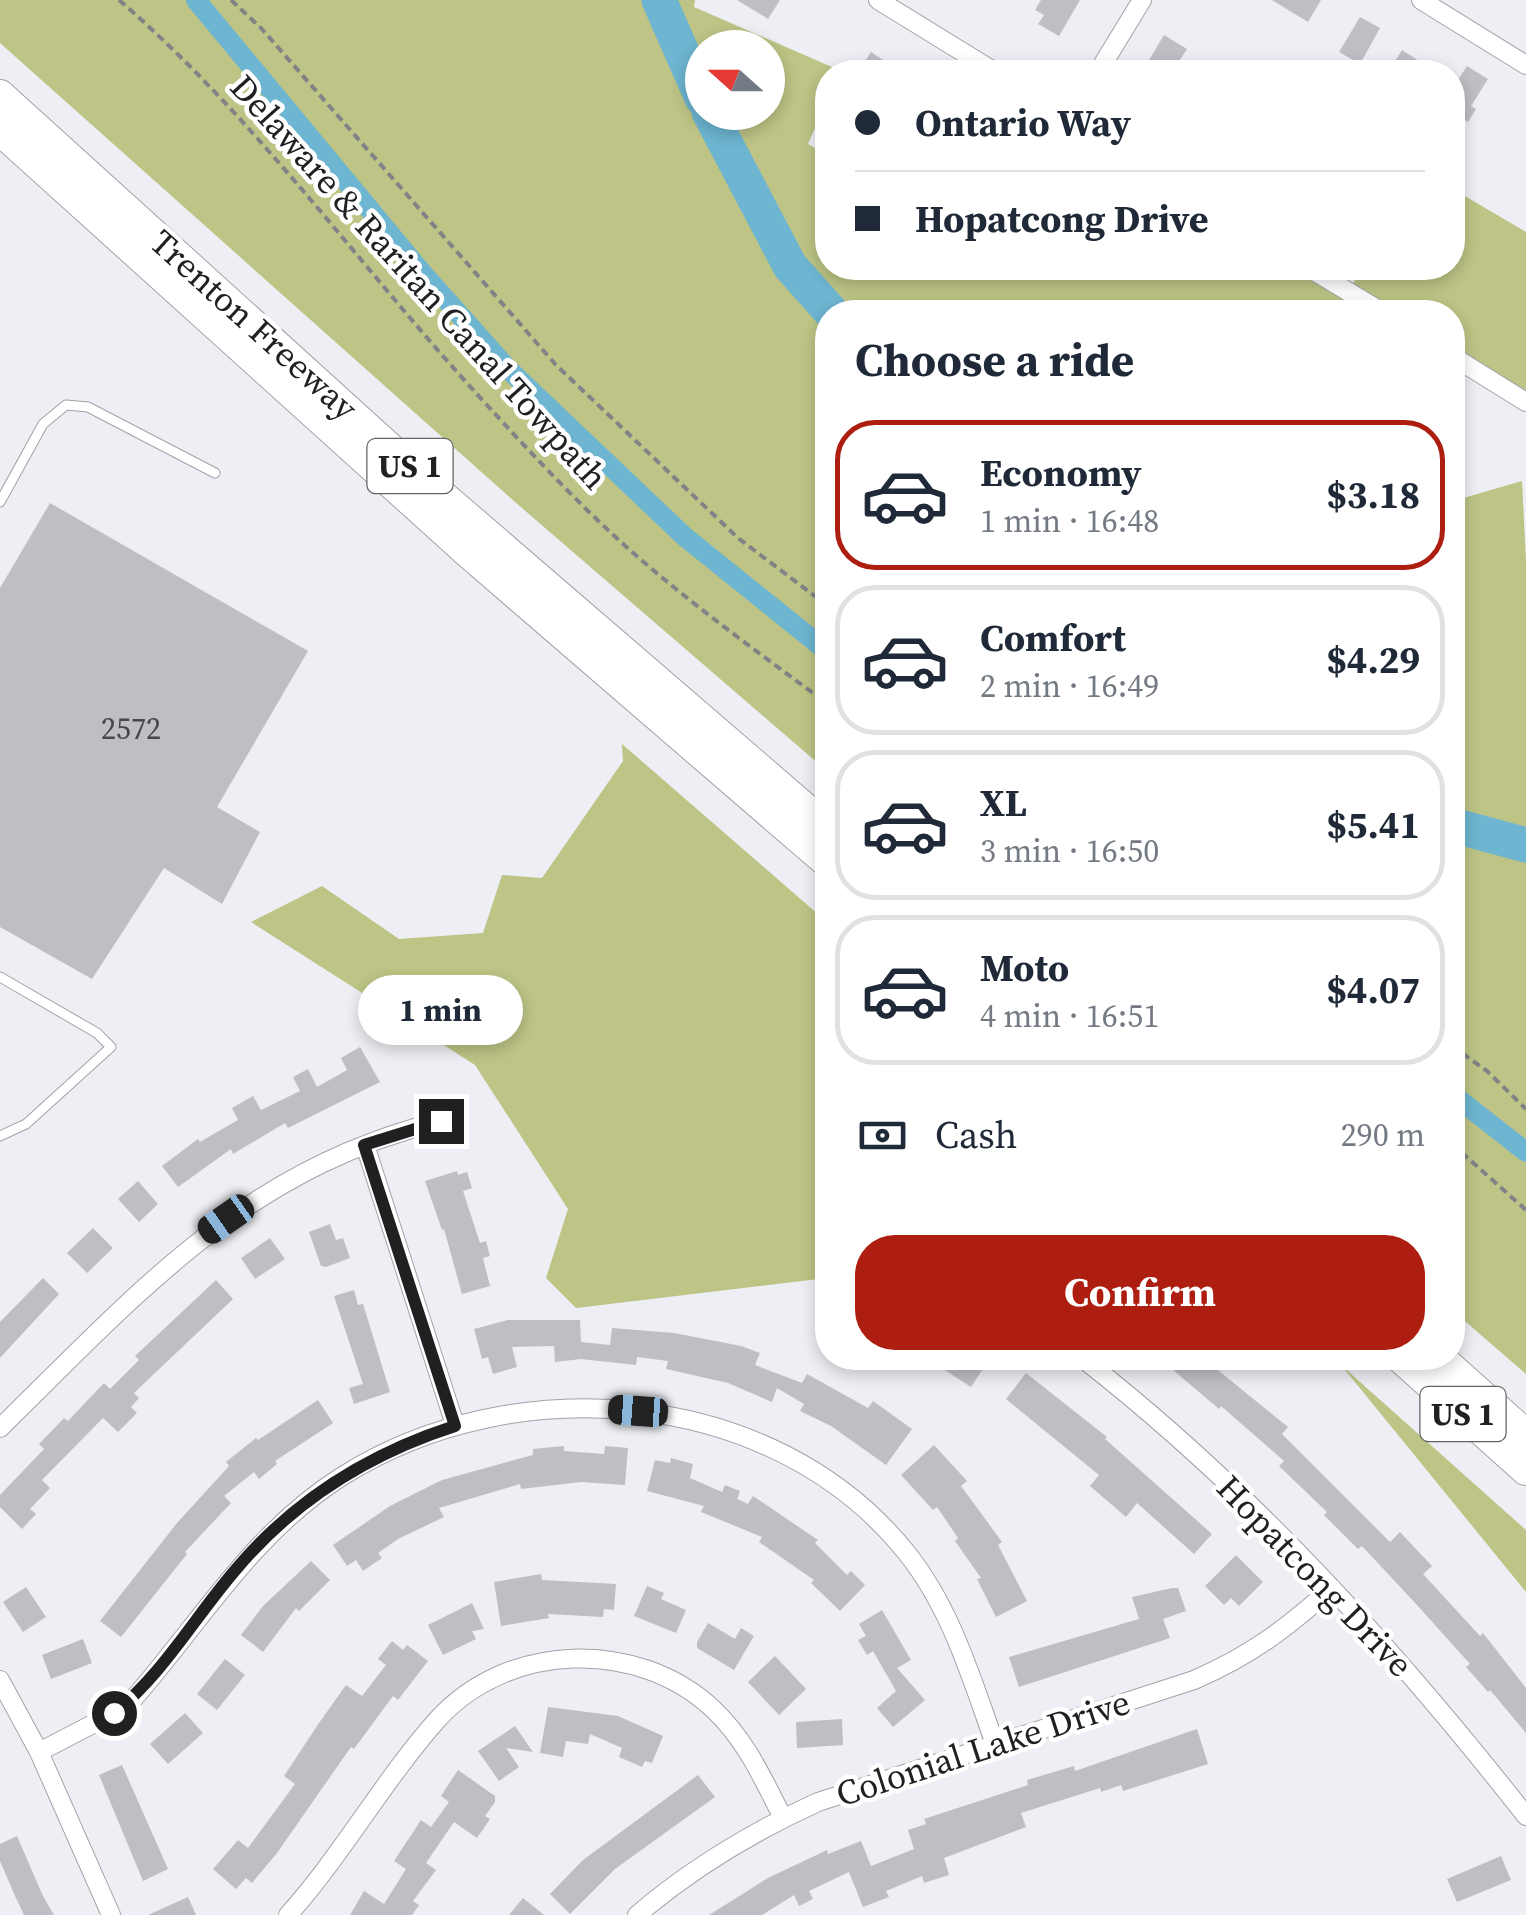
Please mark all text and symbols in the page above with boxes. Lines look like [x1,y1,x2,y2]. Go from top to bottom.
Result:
north arrow [685,30,785,130]
map controls [685,30,785,130]
street label: Delaware & Raritan Canal Towpath [219,64,619,500]
text: Ontario Way [915,97,1131,149]
text: Hopatcong Drive [915,193,1209,245]
street label: Trenton Freeway [140,219,368,431]
text: Choose a ride [855,329,1134,391]
road number: US 1 [368,439,452,493]
text: Economy [980,447,1142,499]
icon: car [860,450,950,540]
text: $3.18 [1326,469,1420,521]
text: 1 min · 16:48 [980,499,1159,543]
text: Comfort [980,612,1126,664]
icon: car [860,615,950,705]
text: $4.29 [1326,634,1420,686]
text: 2 min · 16:49 [980,664,1159,708]
house number: 2572 [101,708,161,749]
text: XL [980,777,1027,829]
icon: car [860,780,950,870]
text: $5.41 [1326,799,1420,851]
text: 3 min · 16:50 [980,829,1159,873]
text: Moto [980,942,1069,994]
icon: car [860,945,950,1035]
text: $4.07 [1326,964,1420,1016]
callout: 1 min [358,976,524,1046]
text: 1 min [399,988,482,1032]
text: 4 min · 16:51 [980,994,1159,1038]
route end [419,1099,464,1144]
icon: cash [855,1108,910,1163]
text: Cash [935,1109,1017,1161]
text: 290 m [1341,1113,1425,1157]
car [193,1190,259,1248]
button: Confirm [855,1235,1425,1350]
road number: US 1 [1420,1387,1506,1441]
car [607,1394,669,1428]
street label: Hopatcong Drive [1206,1465,1424,1687]
street label: Colonial Lake Drive [830,1678,1136,1818]
route start [92,1691,137,1736]

